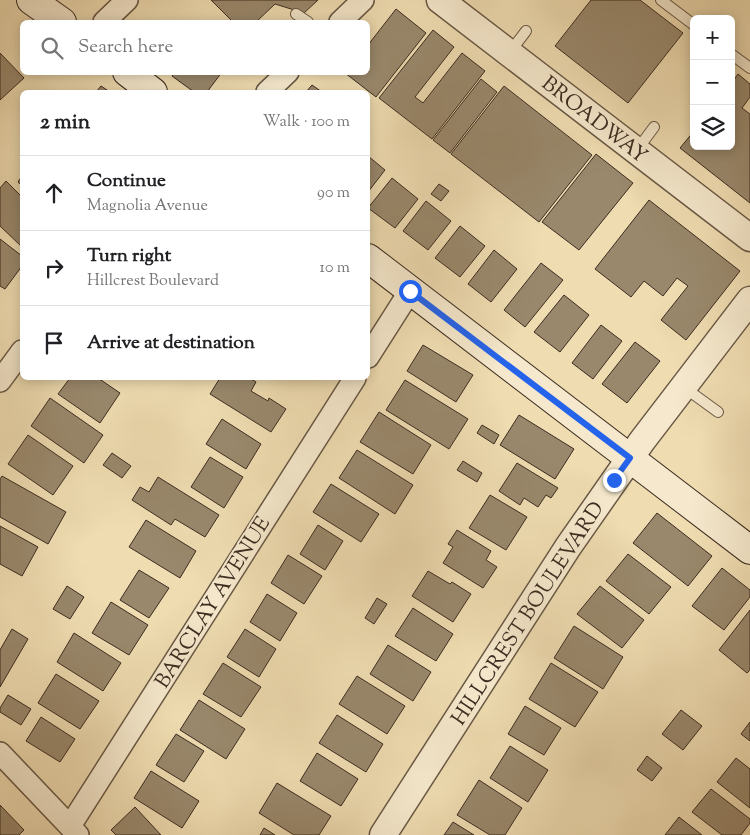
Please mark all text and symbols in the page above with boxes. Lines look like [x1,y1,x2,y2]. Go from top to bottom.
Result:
map controls [690,15,735,150]
button: + [690,15,735,60]
search box [20,20,370,75]
icon: search [38,34,66,62]
text: Search here [78,34,173,61]
button: − [690,60,735,105]
street label: BROADWAY [534,70,653,172]
button: layers [690,105,735,150]
text: 2 min [40,108,90,138]
text: Walk · 100 m [263,111,350,134]
text: Continue [87,168,166,195]
icon: ahead [40,179,68,207]
text: 90 m [317,182,350,205]
text: Magnolia Avenue [87,195,208,218]
text: Turn right [87,243,171,270]
icon: right [40,254,68,282]
text: 10 m [320,257,350,280]
text: Hillcrest Boulevard [87,270,219,293]
route start [399,280,422,303]
icon: arrive [40,329,68,357]
text: Arrive at destination [87,330,255,357]
route end [603,469,626,492]
street label: HILLCREST BOULEVARD [445,496,613,732]
street label: BARCLAY AVENUE [149,511,279,695]

